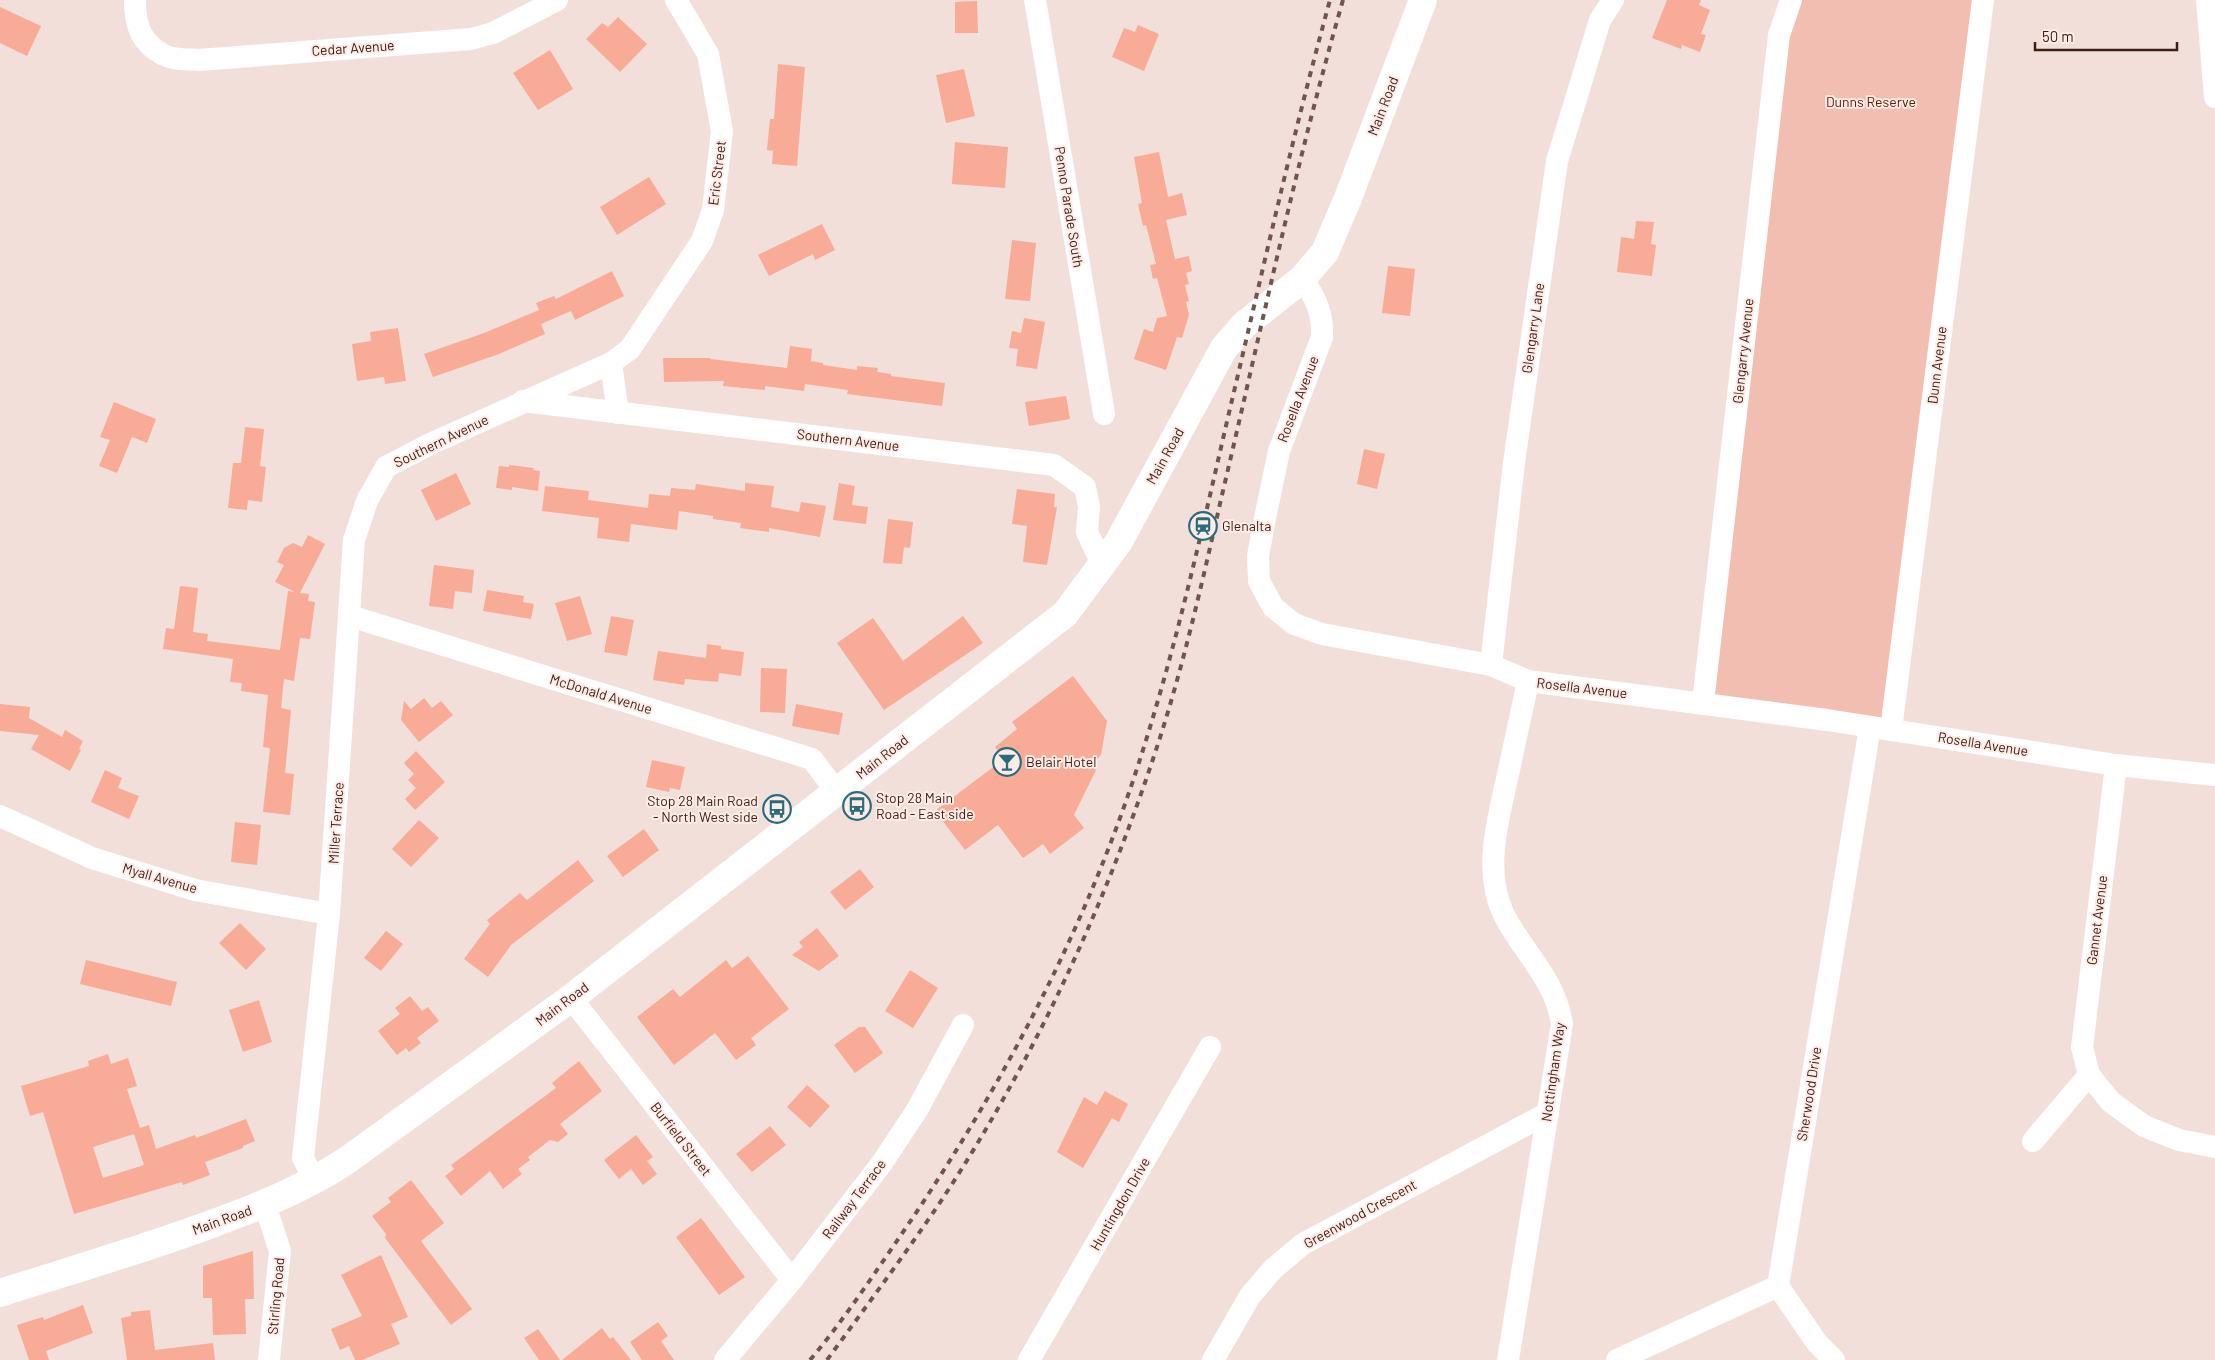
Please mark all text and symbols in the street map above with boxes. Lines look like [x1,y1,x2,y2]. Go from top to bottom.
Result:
scale bar [2035,20,2178,52]
text: 50 m [2042,27,2074,45]
street label: Cedar Avenue [311,36,395,59]
street label: Main Road [1363,74,1402,138]
park label: Dunns Reserve [1826,93,1916,110]
street label: Eric Street [704,139,729,206]
street label: Penno Parade South [1052,145,1087,269]
street label: Glengarry Lane [1518,282,1547,374]
street label: Glengarry Avenue [1729,297,1756,404]
street label: Dunn Avenue [1923,325,1950,405]
street label: Rosella Avenue [1273,353,1322,444]
street label: Southern Avenue [391,410,491,471]
street label: Southern Avenue [796,425,900,454]
street label: Main Road [1142,425,1187,487]
station icon: Glenalta [1188,511,1218,541]
place label: Glenalta [1222,517,1271,534]
street label: McDonald Avenue [548,670,655,717]
street label: Rosella Avenue [1536,674,1628,702]
street label: Rosella Avenue [1937,728,2029,759]
street label: Main Road [852,731,911,782]
bar icon: Belair Hotel [992,747,1022,777]
place label: Belair Hotel [1026,753,1096,770]
street label: Miller Terrace [324,782,347,864]
place label: Stop 28 Main Road - East side [876,789,974,822]
bus stop icon: Stop 28 Main Road - East side [842,791,872,821]
place label: Stop 28 Main Road - North West side [647,792,758,825]
bus stop icon: Stop 28 Main Road - North West side [762,794,792,824]
street label: Myall Avenue [121,859,200,896]
street label: Gannet Avenue [2083,874,2110,966]
street label: Main Road [532,978,592,1029]
street label: Nottingham Way [1537,1021,1568,1123]
street label: Sherwood Drive [1793,1046,1824,1142]
street label: Burfield Street [647,1098,716,1179]
street label: Huntingdon Drive [1086,1154,1153,1253]
street label: Railway Terrace [818,1156,889,1242]
street label: Greenwood Crescent [1300,1175,1419,1252]
street label: Main Road [190,1201,254,1238]
street label: Stirling Road [264,1257,287,1335]

